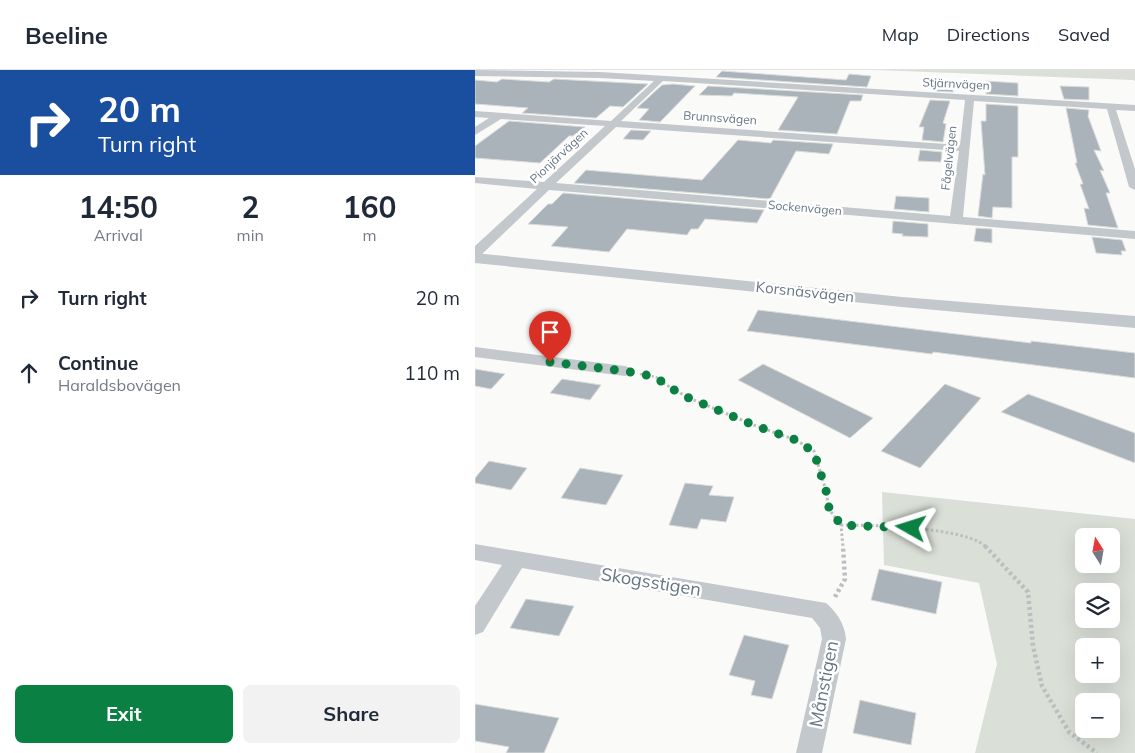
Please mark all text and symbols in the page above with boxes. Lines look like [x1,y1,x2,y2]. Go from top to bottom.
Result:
text: Beeline [25,20,108,50]
text: Map [882,23,919,46]
text: Directions [947,23,1030,46]
text: Saved [1058,23,1110,46]
street label: Stjärnvägen [922,74,990,93]
text: 20 m [98,87,181,131]
icon: right [15,90,80,155]
street label: Brunnsvägen [683,107,757,128]
street label: Pionjärvägen [527,125,591,186]
street label: Fågelvägen [938,125,959,191]
text: Turn right [98,130,196,158]
text: 14:50 [79,188,158,226]
text: 2 [241,188,259,226]
text: 160 [342,188,396,226]
street label: Sockenvägen [767,197,843,218]
text: Arrival [94,225,143,245]
text: min [237,225,264,245]
text: m [362,225,376,245]
street label: Korsnäsvägen [755,277,855,306]
icon: right [15,284,43,312]
text: Turn right [58,286,147,310]
text: 20 m [416,286,460,310]
pin [529,311,571,362]
icon: arrive [536,318,564,346]
text: Continue [58,351,138,375]
icon: ahead [15,359,43,387]
text: 110 m [404,361,460,385]
text: Haraldsbovägen [58,375,181,395]
position arrow [884,501,936,553]
north arrow [1075,528,1120,572]
map controls [1075,528,1120,738]
street label: Skogsstigen [599,562,703,601]
button: layers [1075,583,1120,628]
button: + [1075,638,1120,683]
street label: Månstigen [804,639,843,729]
button: Exit [15,685,233,743]
button: Share [243,685,460,743]
button: − [1075,693,1120,738]

